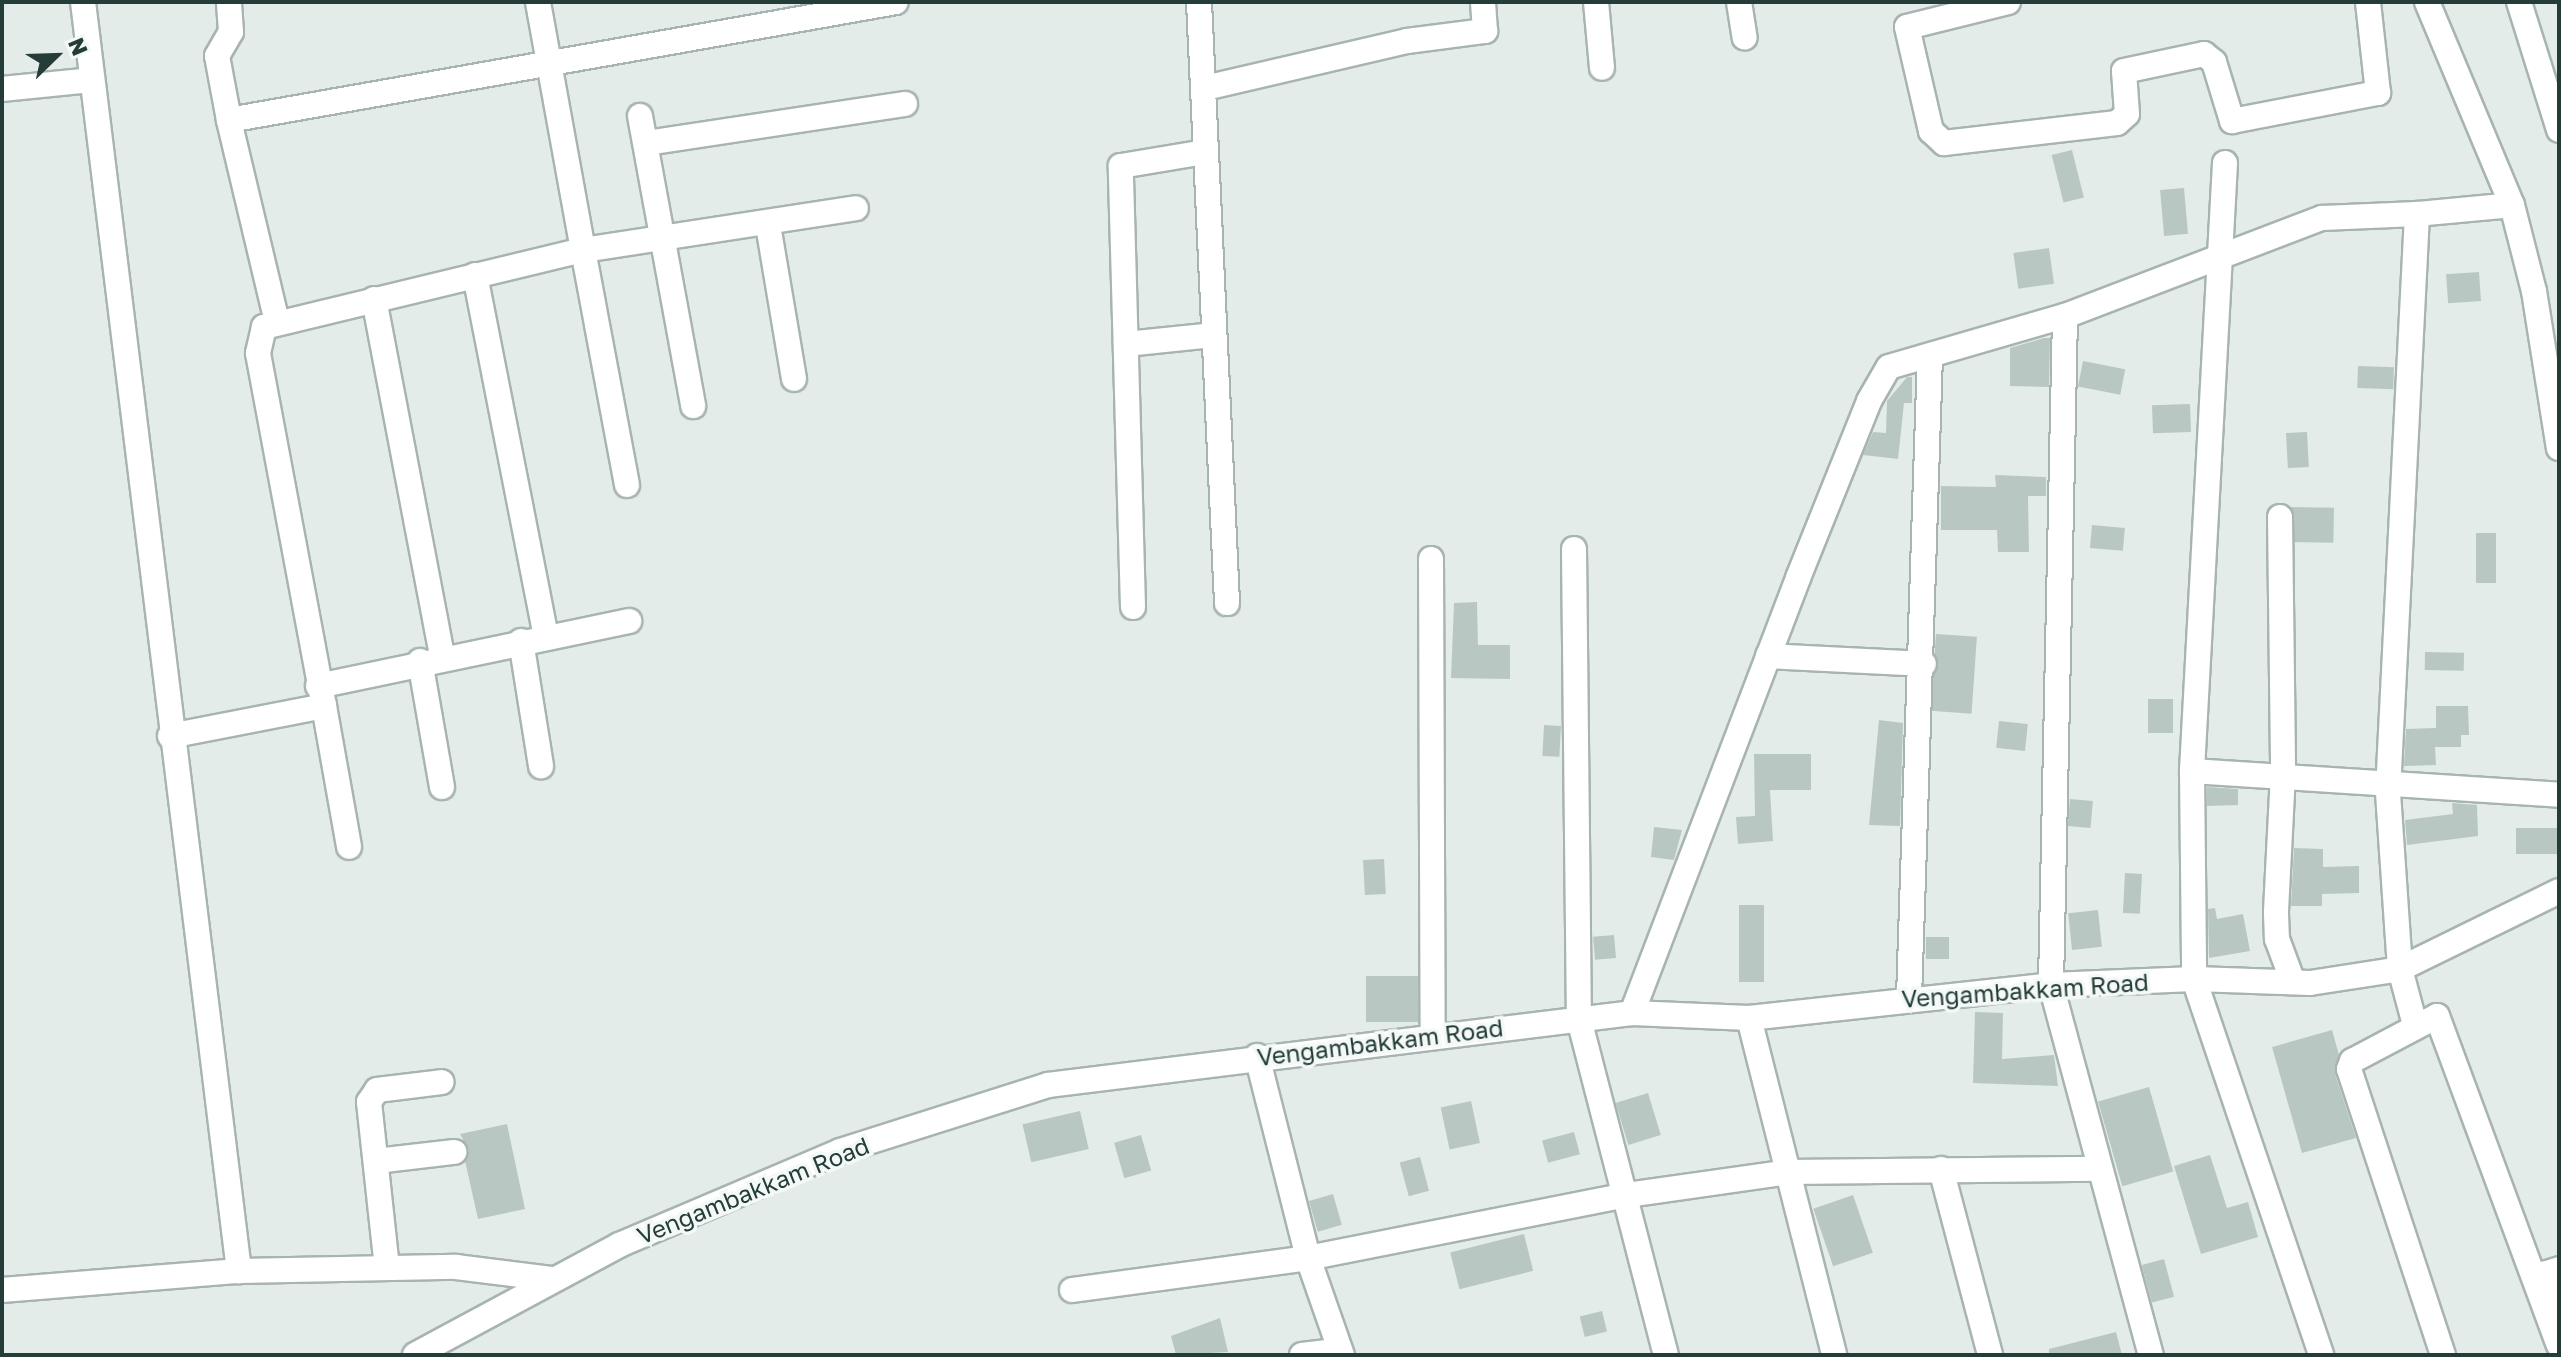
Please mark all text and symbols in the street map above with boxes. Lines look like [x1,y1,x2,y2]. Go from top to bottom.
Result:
north arrow [16,16,96,96]
text: N [63,33,94,59]
street label: Vengambakkam Road [1900,967,2150,1013]
street label: Vengambakkam Road [1255,1013,1505,1071]
street label: Vengambakkam Road [633,1130,873,1250]

